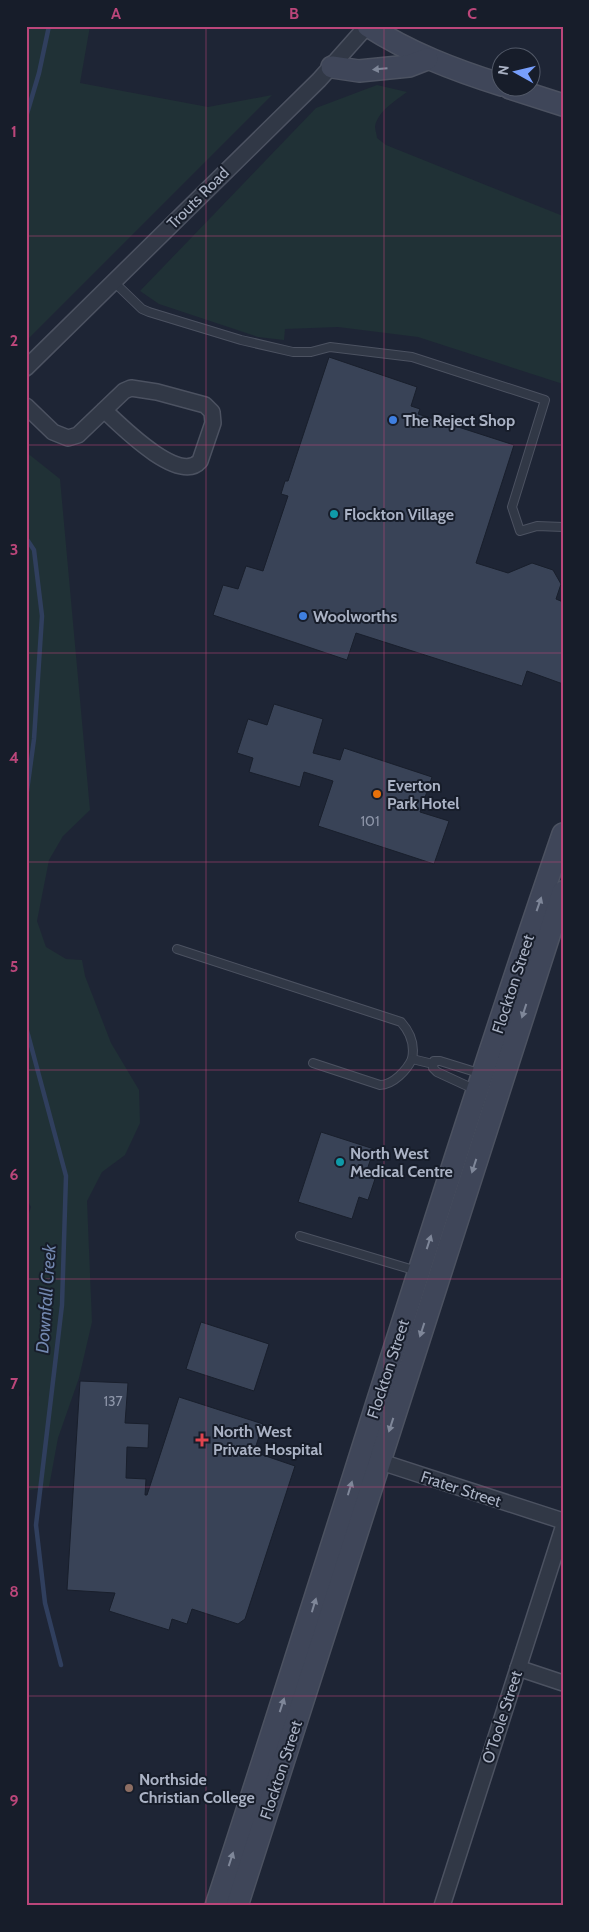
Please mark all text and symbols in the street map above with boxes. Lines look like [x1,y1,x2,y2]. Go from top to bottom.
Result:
text: A [111,4,121,23]
text: B [289,4,299,23]
text: C [467,4,477,23]
north arrow [492,48,542,98]
text: N [494,64,513,76]
one-way arrow [372,65,388,73]
text: 1 [11,122,17,141]
street label: Trouts Road [163,163,233,233]
text: 2 [10,331,18,350]
place label: The Reject Shop [403,411,515,430]
marker: The Reject Shop [387,414,399,426]
place label: Flockton Village [344,505,454,524]
marker: Flockton Village [328,508,340,520]
text: 3 [10,540,18,559]
place label: Woolworths [313,607,397,626]
marker: Woolworths [297,610,309,622]
text: 4 [9,748,19,767]
place label: Everton Park Hotel [387,776,459,813]
marker: Everton Park Hotel [371,788,383,800]
house number: 101 [361,812,379,830]
one-way arrow [535,896,543,911]
street label: Flockton Street [488,931,538,1036]
text: 5 [10,957,18,976]
one-way arrow [520,1004,527,1019]
place label: North West Medical Centre [350,1144,453,1181]
marker: North West Medical Centre [334,1156,346,1168]
one-way arrow [470,1159,478,1174]
text: 6 [10,1165,19,1184]
one-way arrow [425,1234,433,1249]
water label: Downfall Creek [31,1242,61,1354]
street label: Flockton Street [363,1316,413,1421]
one-way arrow [417,1323,425,1338]
text: 7 [10,1374,19,1393]
house number: 137 [103,1392,123,1410]
one-way arrow [387,1418,395,1433]
place label: North West Private Hospital [213,1422,323,1459]
marker: North West Private Hospital [195,1433,209,1447]
street label: Frater Street [418,1467,504,1511]
one-way arrow [347,1480,355,1495]
text: 8 [9,1582,19,1601]
one-way arrow [311,1597,318,1612]
street label: O'Toole Street [478,1668,526,1766]
one-way arrow [278,1697,286,1712]
street label: Flockton Street [256,1717,306,1822]
place label: Northside Christian College [139,1770,255,1807]
marker: Northside Christian College [123,1782,135,1794]
text: 9 [10,1791,19,1810]
one-way arrow [228,1852,236,1867]

